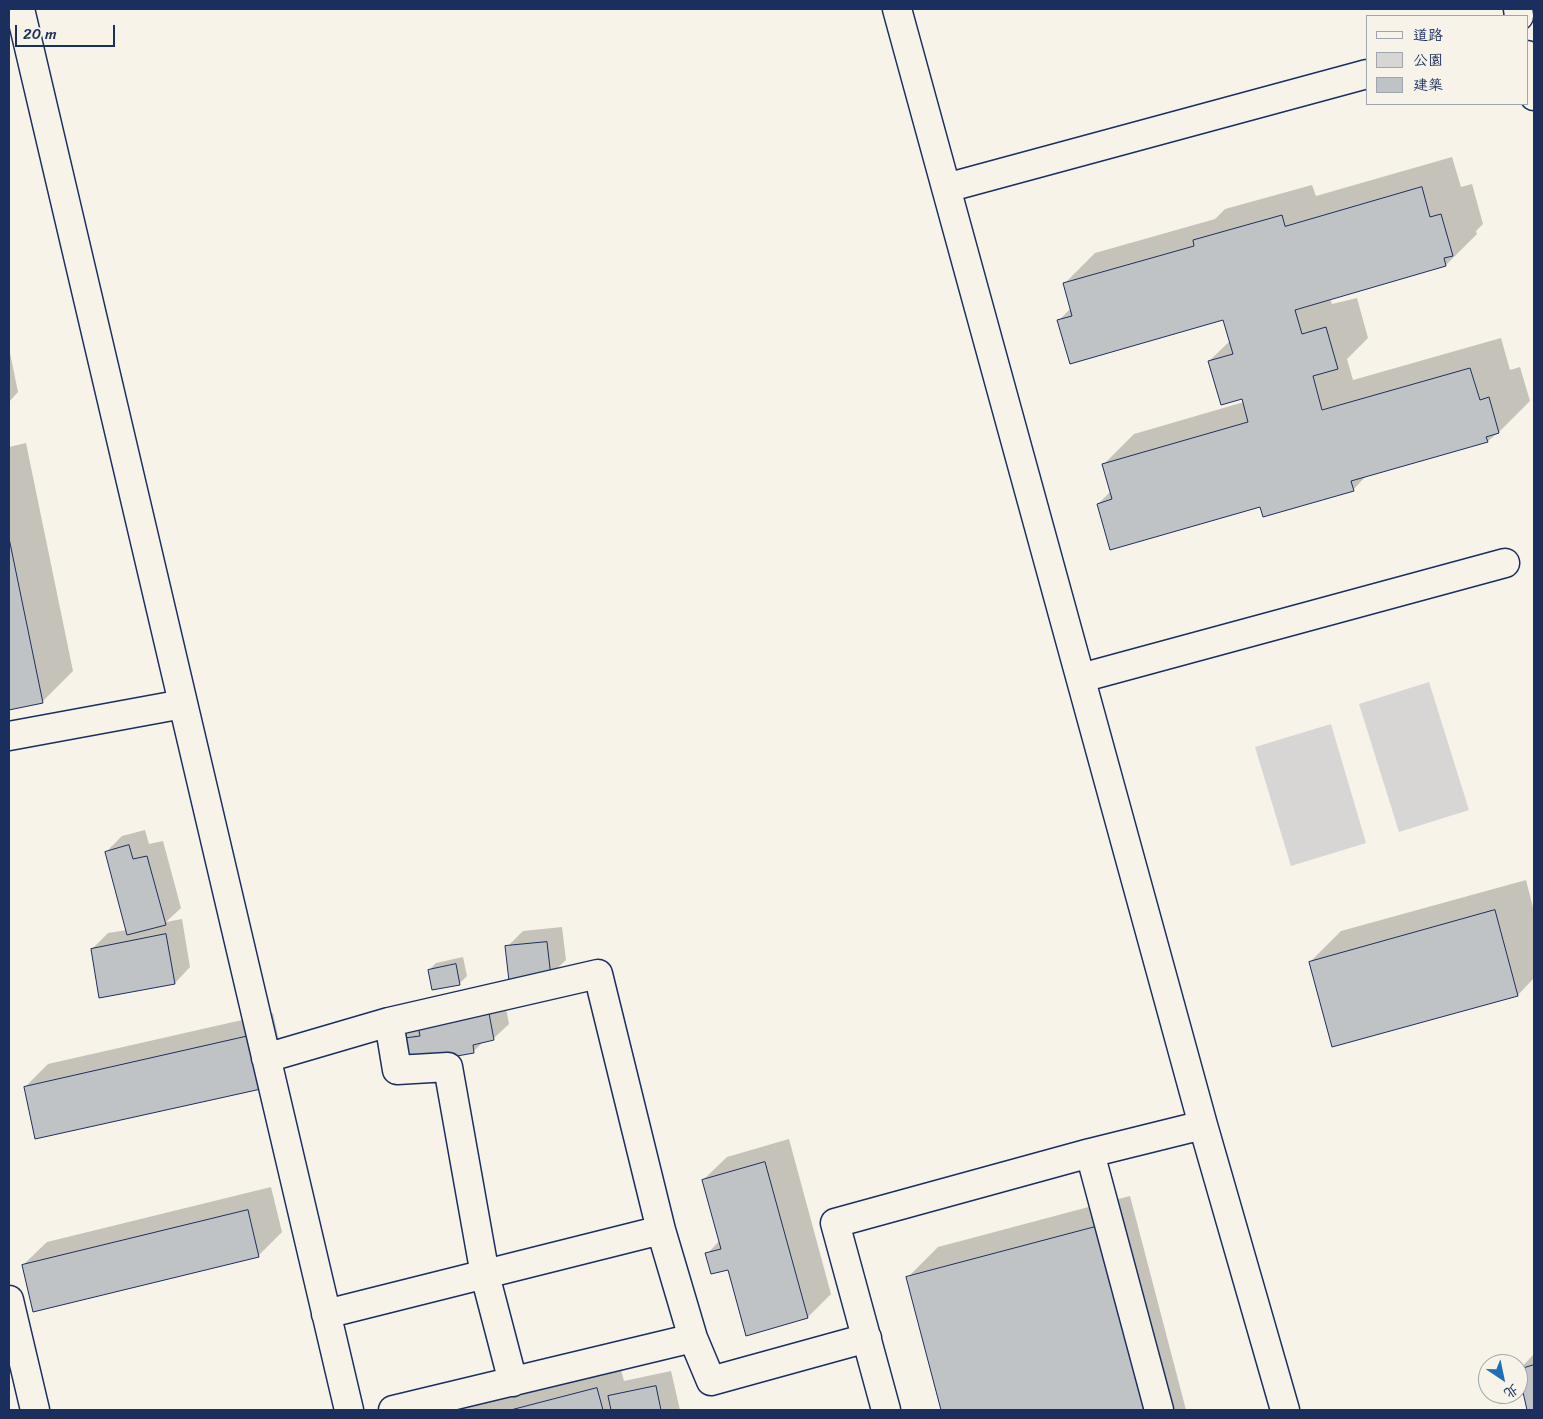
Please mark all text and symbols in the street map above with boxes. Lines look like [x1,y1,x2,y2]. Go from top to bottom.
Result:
scale bar [18,15,118,47]
legend [1366,15,1528,105]
text: 20 m [23,21,57,47]
text: 道路 [1413,22,1443,48]
text: 公園 [1413,47,1443,73]
text: 建築 [1413,72,1443,98]
north arrow [1478,1354,1528,1404]
text: 北 [1498,1377,1524,1405]

